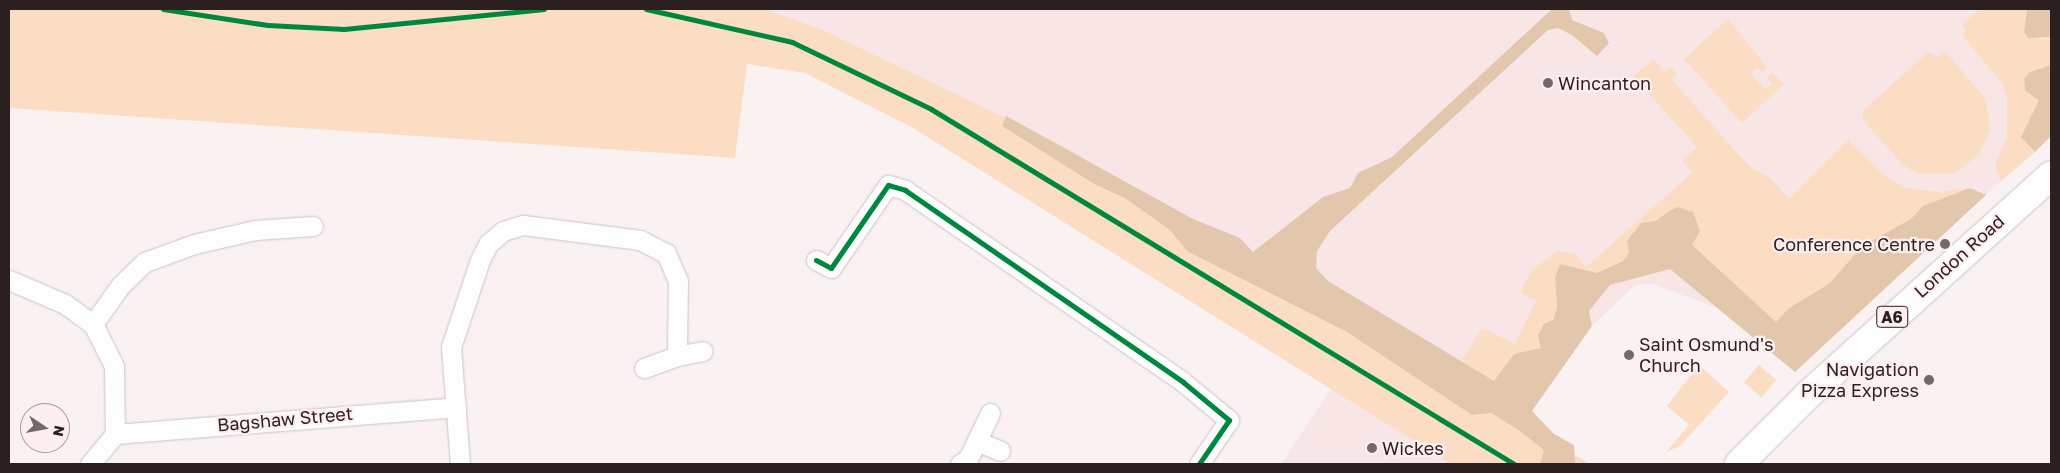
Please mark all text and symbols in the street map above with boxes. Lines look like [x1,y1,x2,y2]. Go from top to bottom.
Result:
place label: Wincanton [1558,72,1651,94]
marker: Wincanton [1542,77,1554,89]
street label: London Road [1910,210,2008,302]
place label: Conference Centre [1773,233,1935,255]
marker: Conference Centre [1939,238,1951,250]
road number: A6 [1876,304,1908,330]
place label: Saint Osmund's Church [1639,334,1773,376]
marker: Saint Osmund's Church [1623,349,1635,361]
place label: Navigation Pizza Express [1801,359,1919,402]
marker: Navigation Pizza Express [1923,374,1935,386]
street label: Bagshaw Street [216,402,354,436]
north arrow [20,403,70,453]
text: N [50,424,69,438]
place label: Wickes [1382,437,1444,459]
marker: Wickes [1366,442,1378,454]

